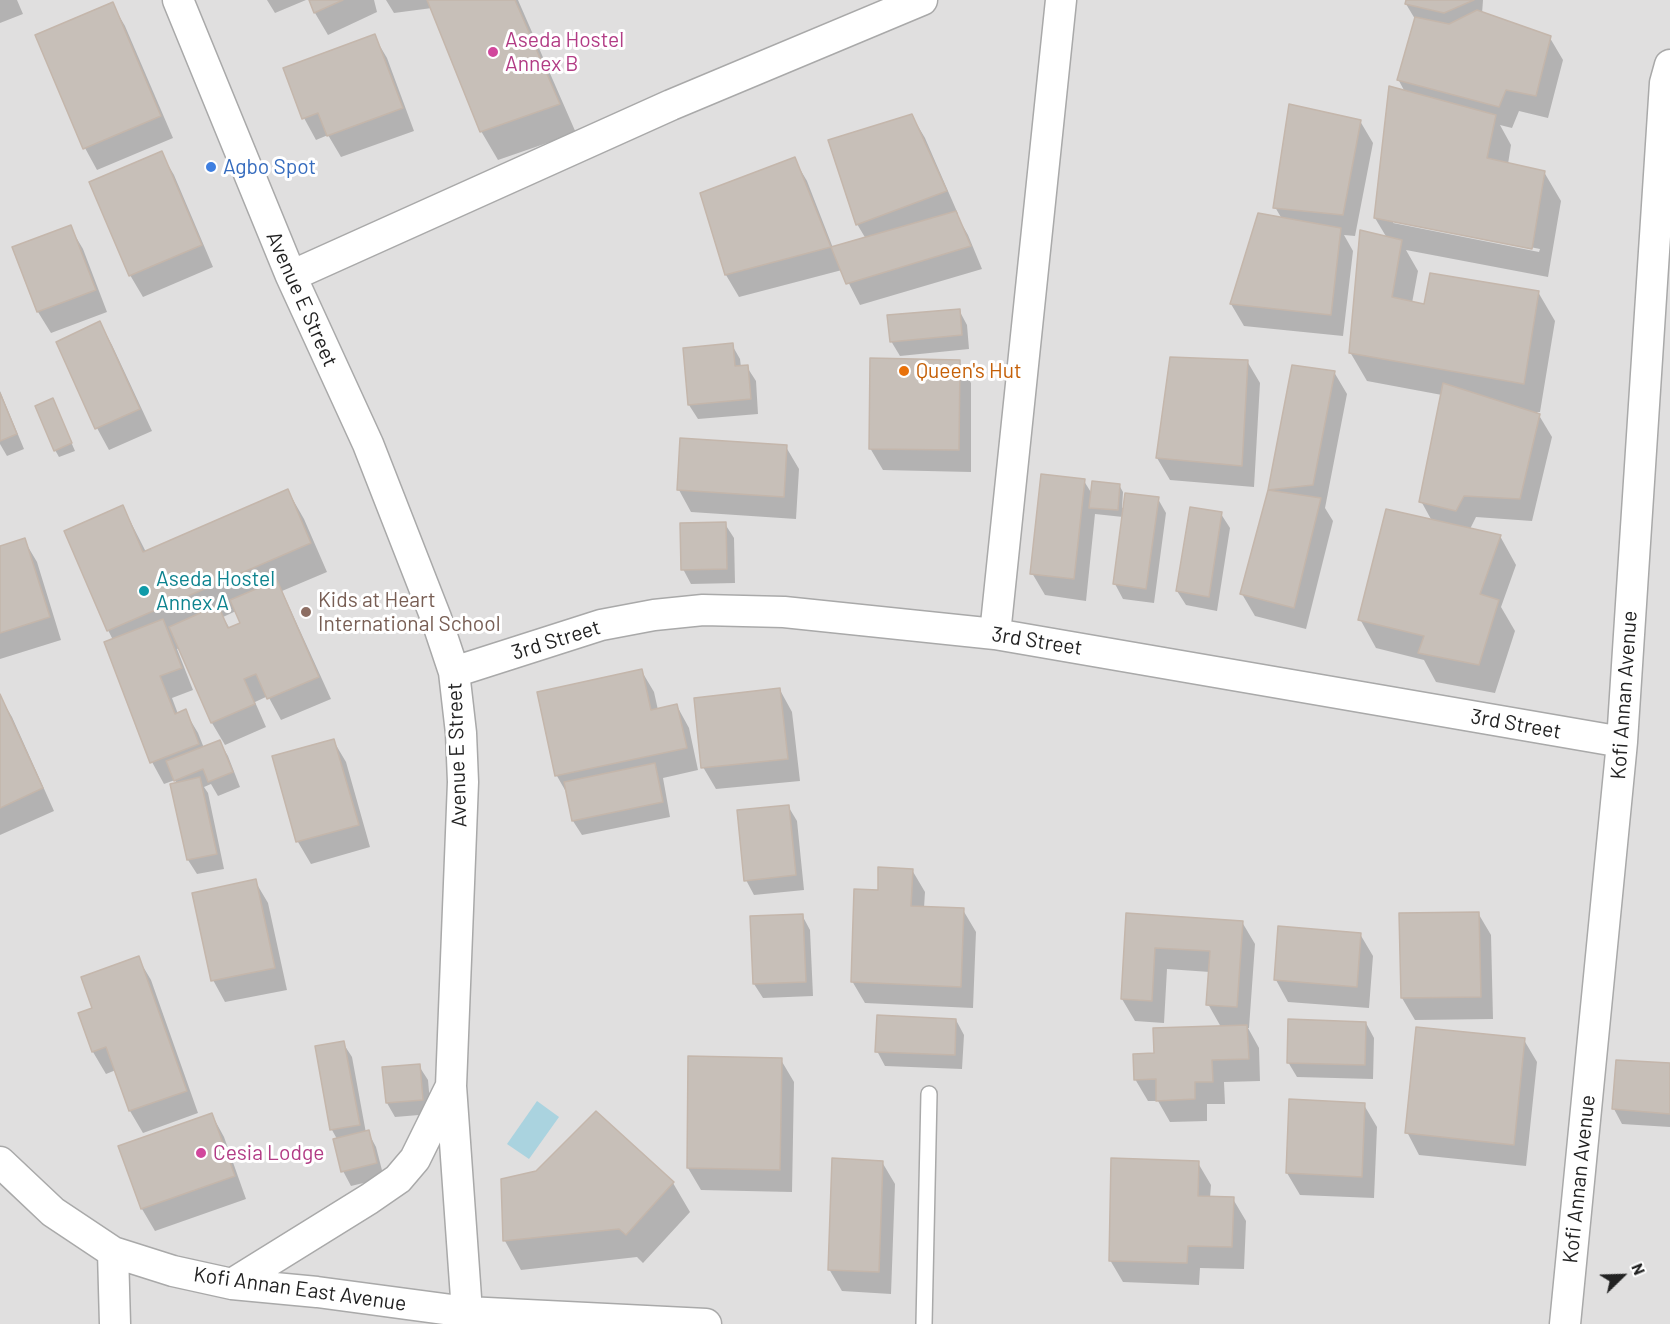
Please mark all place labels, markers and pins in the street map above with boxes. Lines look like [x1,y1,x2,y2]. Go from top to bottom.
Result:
place label: Aseda Hostel Annex B [505,27,624,77]
marker: Aseda Hostel Annex B [486,45,500,59]
place label: Agbo Spot [223,154,316,180]
marker: Agbo Spot [204,160,218,174]
place label: Queen's Hut [916,358,1022,384]
marker: Queen's Hut [897,364,911,378]
place label: Aseda Hostel Annex A [156,566,275,616]
marker: Aseda Hostel Annex A [137,584,151,598]
place label: Kids at Heart International School [318,587,500,637]
marker: Kids at Heart International School [299,605,313,619]
place label: Cesia Lodge [213,1140,324,1166]
marker: Cesia Lodge [194,1146,208,1160]

